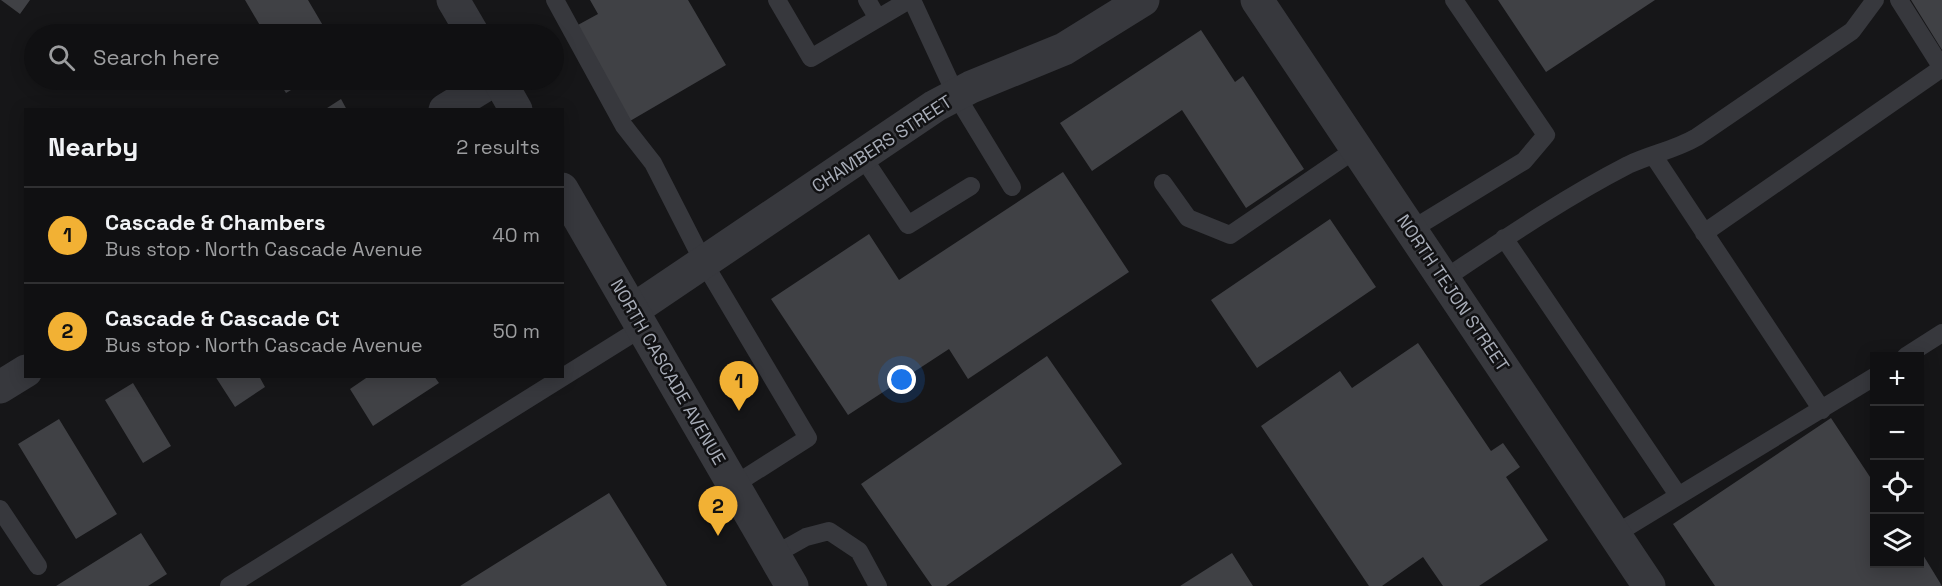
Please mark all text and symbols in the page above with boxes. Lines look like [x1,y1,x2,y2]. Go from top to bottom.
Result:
search box [24,24,564,90]
icon: search [45,41,78,74]
text: Search here [93,43,220,71]
street label: CHAMBERS STREET [807,89,957,198]
text: Nearby [48,130,138,164]
text: 2 results [456,134,540,160]
text: Cascade & Chambers [105,208,326,236]
street label: NORTH TEJON STREET [1392,210,1515,376]
text: 1 [63,222,72,248]
text: 40 m [492,222,540,248]
text: Bus stop · North Cascade Avenue [105,236,423,262]
street label: NORTH CASCADE AVENUE [606,275,731,469]
text: Cascade & Cascade Ct [105,304,340,332]
text: 2 [62,318,73,344]
text: 50 m [493,318,540,344]
text: Bus stop · North Cascade Avenue [105,332,423,358]
map controls [1870,352,1924,568]
button: + [1870,352,1924,406]
pin: 1 [720,362,758,411]
your location [887,365,916,394]
button: − [1870,406,1924,460]
button: locate [1870,460,1924,514]
pin: 2 [698,486,738,536]
button: layers [1870,514,1924,568]

